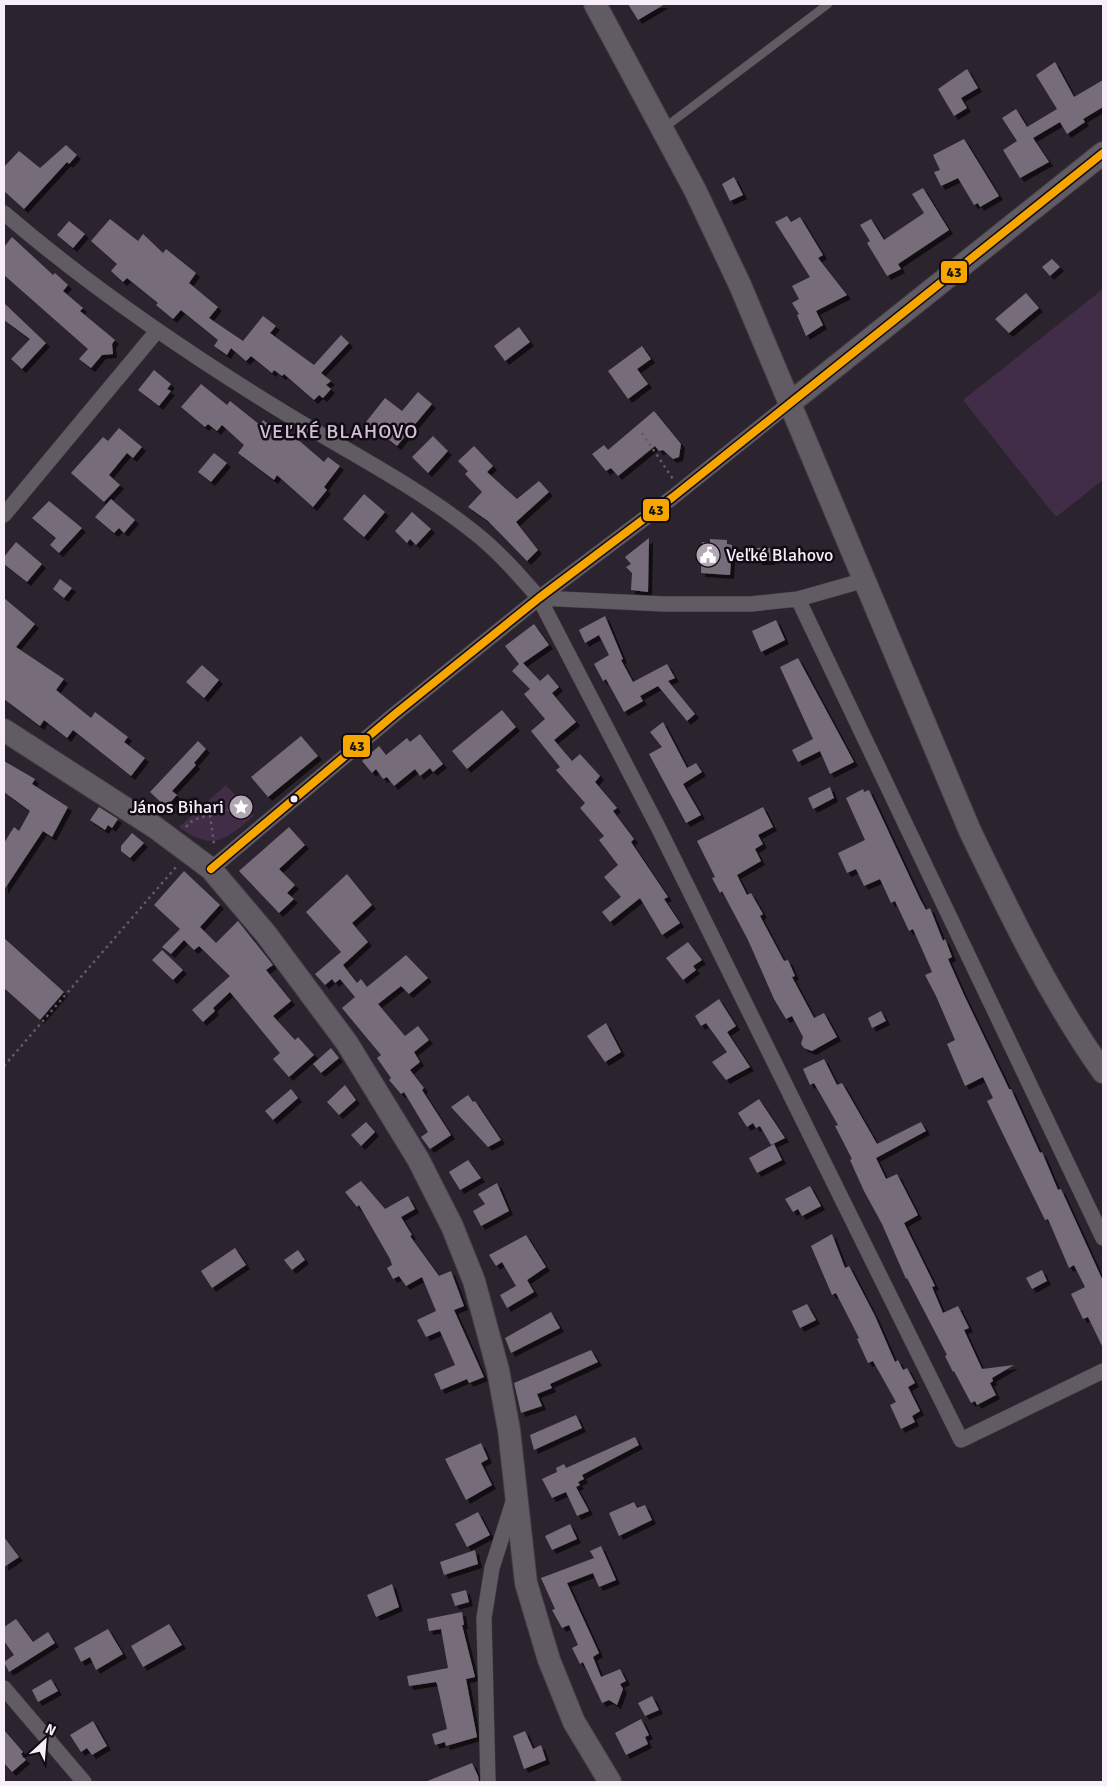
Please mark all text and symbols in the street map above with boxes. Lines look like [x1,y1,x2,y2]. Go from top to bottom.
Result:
line badge: 43 [940,260,968,284]
text: 43 [946,264,962,281]
district label: VEĽKÉ BLAHOVO [259,419,419,444]
line badge: 43 [642,498,670,522]
text: 43 [648,502,664,519]
public building icon: Veľké Blahovo [695,542,721,568]
place label: Veľké Blahovo [726,544,833,566]
line badge: 43 [342,734,371,758]
text: 43 [349,738,365,755]
place icon: János Bihari [228,794,254,820]
unlabelled marker [289,794,299,804]
place label: János Bihari [130,796,224,818]
north arrow [20,1716,70,1766]
text: N [42,1720,59,1740]

